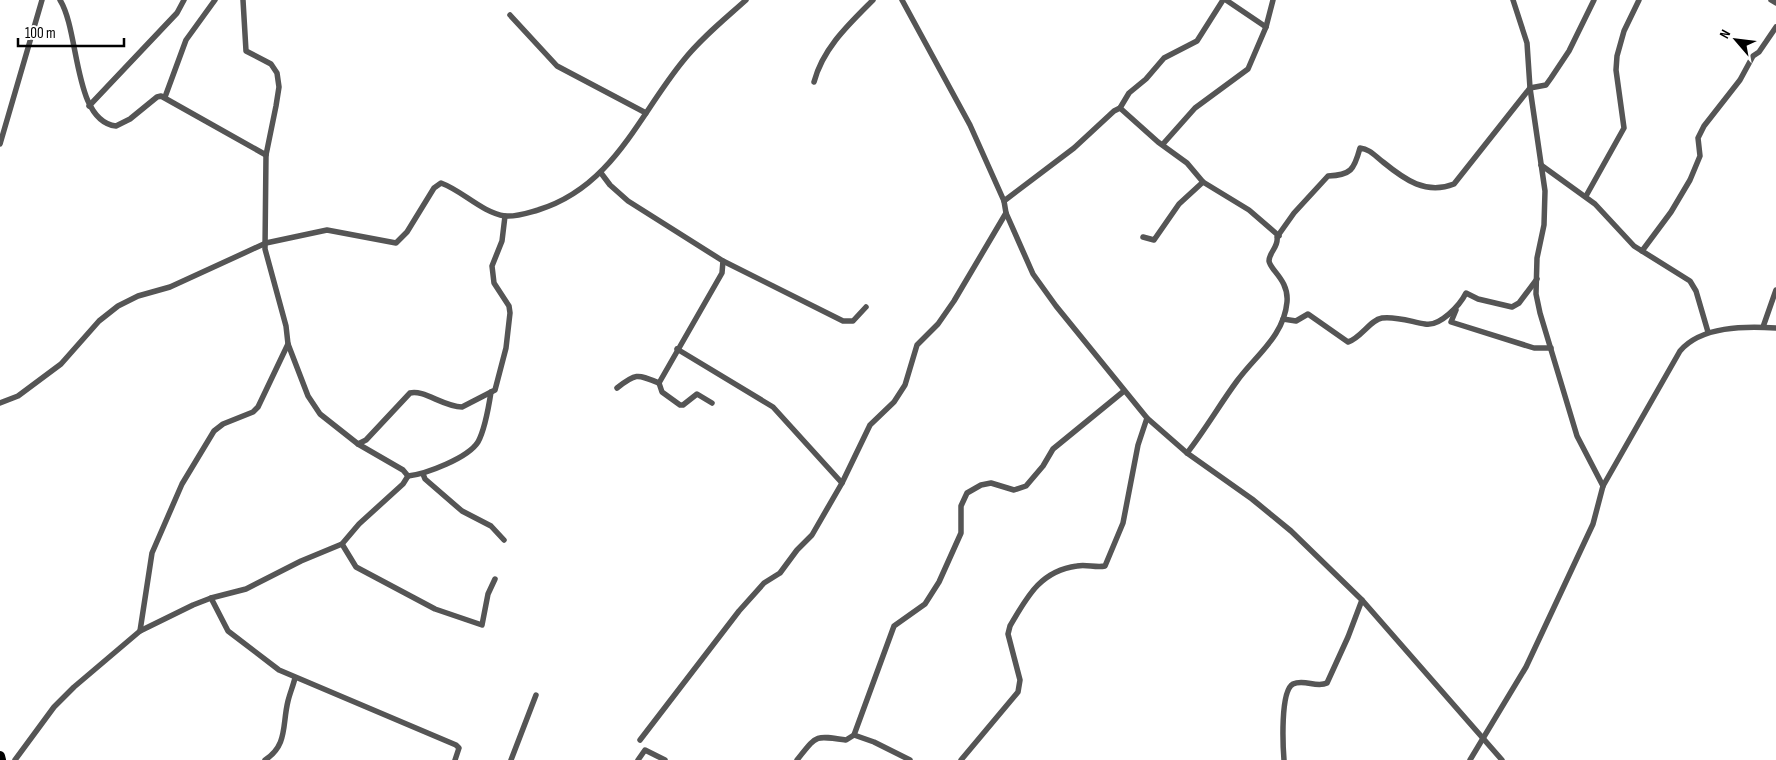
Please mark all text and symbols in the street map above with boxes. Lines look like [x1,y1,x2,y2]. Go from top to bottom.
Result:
scale bar [18,15,124,47]
north arrow [1711,15,1761,65]
text: 100 m [25,24,56,43]
text: N [1716,27,1734,41]

